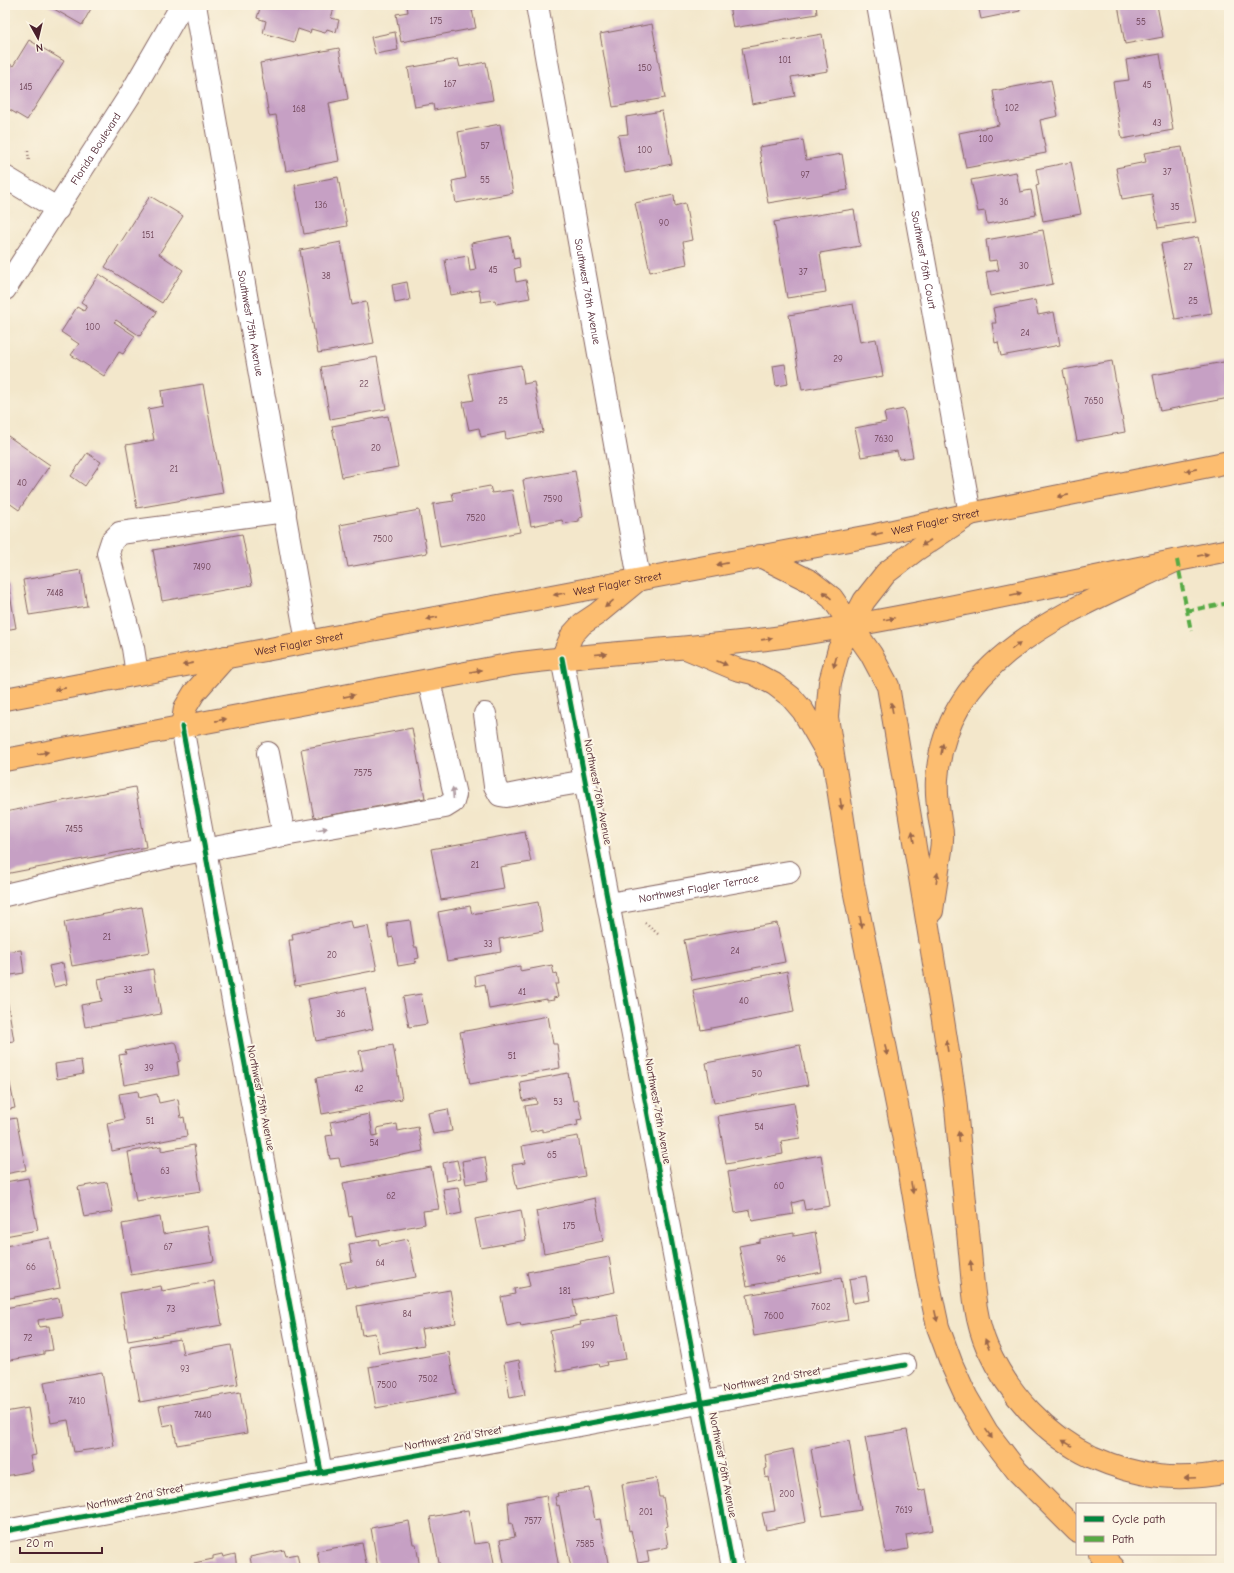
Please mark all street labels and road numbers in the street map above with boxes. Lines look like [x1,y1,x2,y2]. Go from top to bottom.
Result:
street label: Florida Boulevard [68,110,123,187]
street label: Southwest 76th Court [909,210,939,311]
street label: Southwest 76th Avenue [572,238,604,346]
street label: Southwest 75th Avenue [235,269,267,378]
street label: West Flagler Street [890,506,981,538]
street label: West Flagler Street [572,569,663,598]
street label: West Flagler Street [254,629,345,658]
street label: Northwest 76th Avenue [581,738,615,846]
street label: Northwest Flagler Terrace [638,871,760,905]
street label: Northwest 75th Avenue [244,1044,278,1152]
street label: Northwest 76th Avenue [642,1057,674,1165]
street label: Northwest 2nd Street [722,1364,823,1394]
street label: Northwest 76th Avenue [706,1411,740,1519]
street label: Northwest 2nd Street [403,1423,504,1453]
street label: Northwest 2nd Street [85,1481,185,1513]

